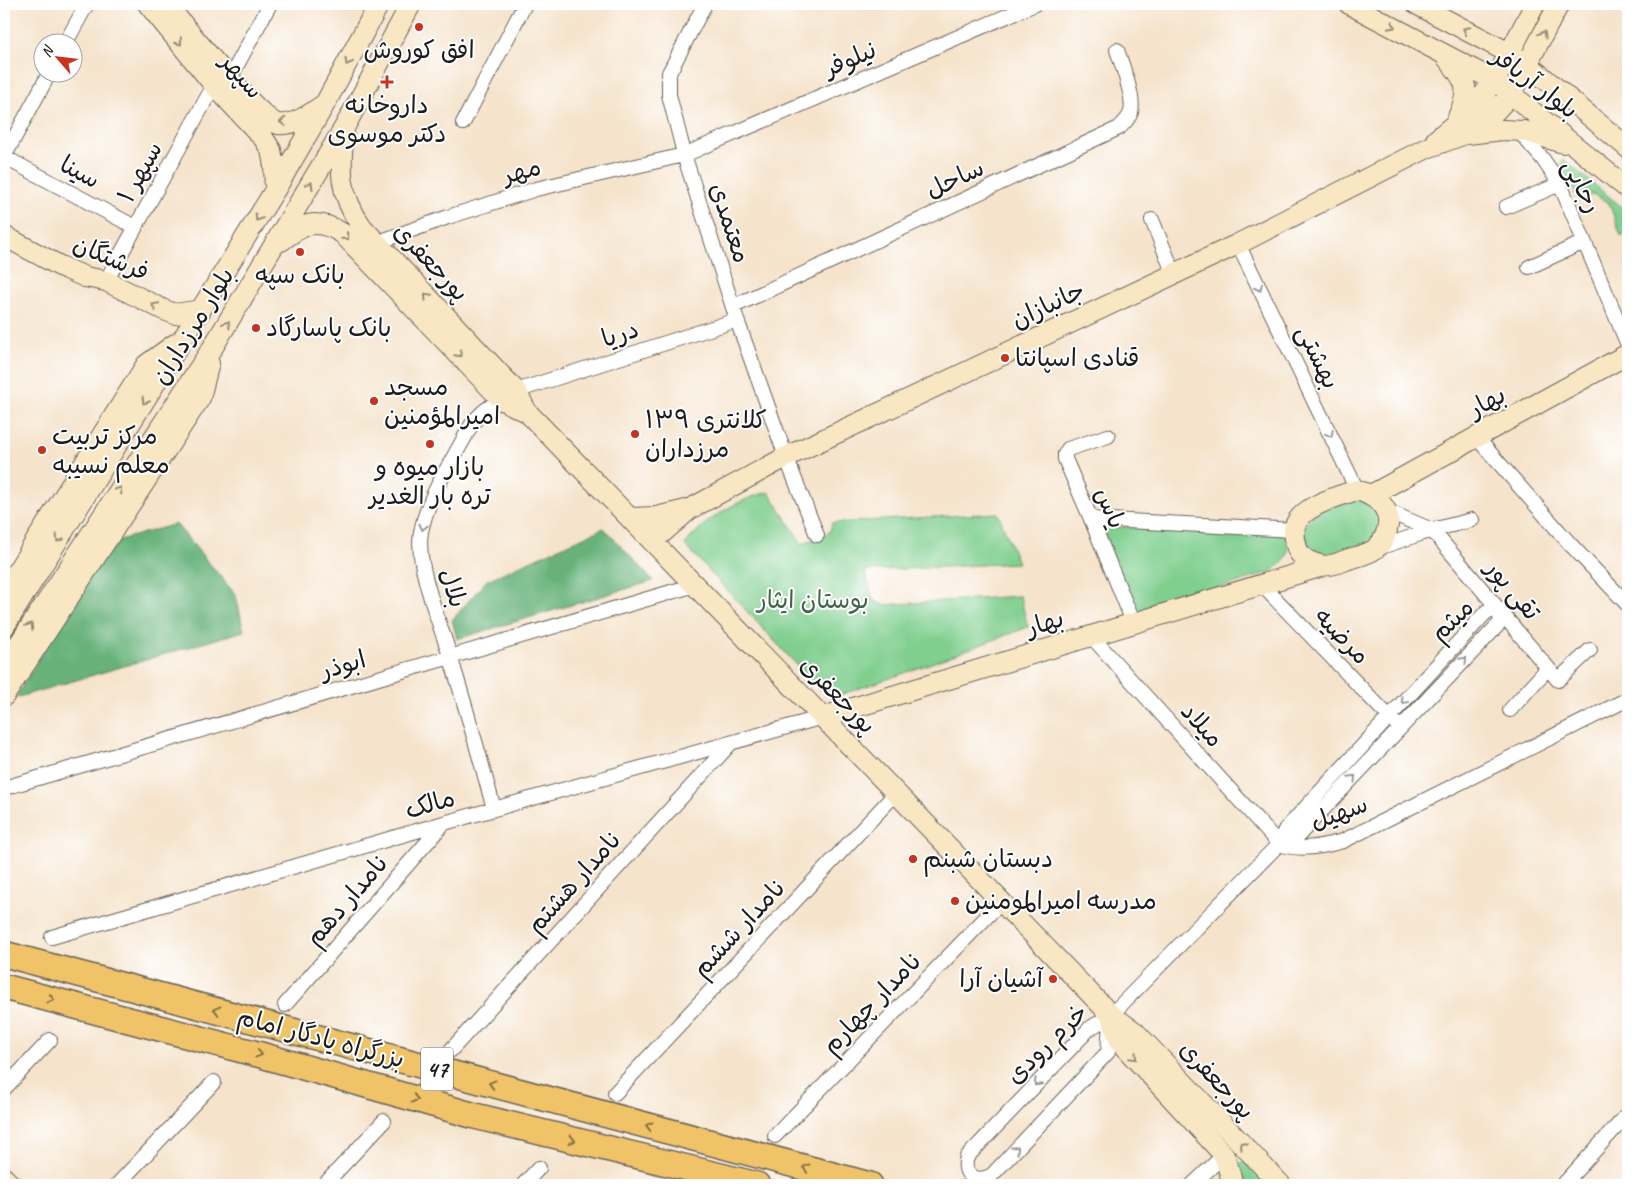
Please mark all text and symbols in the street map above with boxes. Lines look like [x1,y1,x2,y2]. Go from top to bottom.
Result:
one-way arrow [1387,20,1396,30]
marker: افق کوروش [413,21,425,33]
one-way arrow [1463,26,1472,36]
one-way arrow [1537,30,1547,39]
north arrow [32,32,82,82]
place label: افق کوروش [363,34,475,66]
street label: نیلوفر [817,34,881,85]
one-way arrow [173,36,182,45]
street label: بلوار آریافر [1484,39,1585,126]
text: N [37,42,58,60]
street label: سپهر [212,45,271,106]
one-way arrow [344,57,354,66]
marker: داروخانه دکتر موسوی [381,76,393,88]
place label: داروخانه دکتر موسوی [328,89,446,150]
one-way arrow [279,117,287,128]
street label: سپهر ۱ [110,136,170,208]
street label: سینا [54,148,106,196]
street label: مهر [498,151,545,192]
street label: ساحل [921,152,989,206]
street label: رجایی [1555,154,1609,218]
street label: معتمدی [702,179,758,267]
one-way arrow [304,182,314,191]
one-way arrow [254,213,264,222]
street label: پورجعفری [386,216,476,308]
street label: فرشتگان [68,228,154,288]
one-way arrow [340,231,349,240]
marker: بانک سپه [294,246,306,258]
place label: بانک سپه [255,259,345,291]
street label: بلوار مرزداران [144,261,242,391]
street label: جانبازان [1006,274,1090,336]
one-way arrow [1253,283,1263,292]
one-way arrow [424,293,433,302]
one-way arrow [151,302,160,312]
place label: بانک پاسارگاد [266,312,392,344]
street label: دریا [597,313,643,355]
street label: بهشتی [1289,320,1347,394]
one-way arrow [220,321,230,330]
marker: بانک پاسارگاد [250,322,262,334]
place label: قنادی اسپانتا [1015,342,1139,374]
one-way arrow [453,348,462,357]
marker: قنادی اسپانتا [999,352,1011,364]
place label: مسجد امیرالمؤمنین [384,371,500,432]
street label: بهار [1461,379,1511,426]
one-way arrow [141,395,151,404]
marker: مسجد امیرالمؤمنین [368,395,380,407]
place label: کلانتری ۱۳۹ مرزداران [645,404,767,465]
place label: مرکز تربیت معلم نسیبه [52,420,170,483]
marker: کلانتری ۱۳۹ مرزداران [629,428,641,440]
one-way arrow [1324,429,1334,438]
marker: بازار میوه و تره بار الغدیر [424,438,436,450]
marker: مرکز تربیت معلم نسیبه [36,444,48,456]
place label: بازار میوه و تره بار الغدیر [367,451,491,512]
street label: یاس [1087,482,1133,534]
one-way arrow [113,487,122,496]
one-way arrow [418,522,429,531]
one-way arrow [55,533,65,542]
street label: تقی پور [1477,551,1548,628]
street label: بلال [432,564,474,612]
park label: بوستان ایثار [755,584,869,616]
street label: میثم [1423,592,1482,650]
street label: مرضیه [1307,601,1377,671]
street label: بهار [1020,602,1068,644]
one-way arrow [24,623,34,632]
street label: ابوذر [314,643,370,687]
street label: پورجعفری [793,649,883,741]
one-way arrow [1458,656,1467,665]
street label: میلاد [1173,696,1231,754]
one-way arrow [1401,696,1410,705]
one-way arrow [1347,774,1356,783]
street label: مالک [401,782,459,826]
street label: سهیل [1306,788,1372,838]
street label: نامدار هشتم [519,824,630,942]
place label: دبستان شبنم [923,843,1053,877]
street label: نامدار دهم [298,847,397,954]
marker: دبستان شبنم [907,853,919,865]
street label: نامدار ششم [685,872,794,986]
place label: مدرسه امیرالمومنین [965,885,1157,917]
marker: مدرسه امیرالمومنین [949,895,961,907]
street label: نامدار چهارم [815,945,930,1063]
place label: آشیان آرا [959,963,1044,995]
marker: آشیان آرا [1047,973,1059,985]
one-way arrow [46,994,54,1004]
street label: خرم‌ رودی [999,997,1097,1093]
street label: بزرگراه یادگار امام [233,1000,408,1078]
one-way arrow [213,1005,222,1016]
street label: پورجعفری [1172,1034,1262,1126]
road number: 47 [421,1048,453,1090]
one-way arrow [254,1049,262,1059]
one-way arrow [1128,1051,1137,1060]
one-way arrow [1034,1078,1043,1087]
one-way arrow [488,1079,497,1090]
one-way arrow [411,1093,419,1104]
one-way arrow [645,1121,654,1132]
one-way arrow [568,1134,577,1145]
one-way arrow [1240,1142,1249,1151]
one-way arrow [1010,1146,1019,1155]
one-way arrow [802,1163,811,1174]

